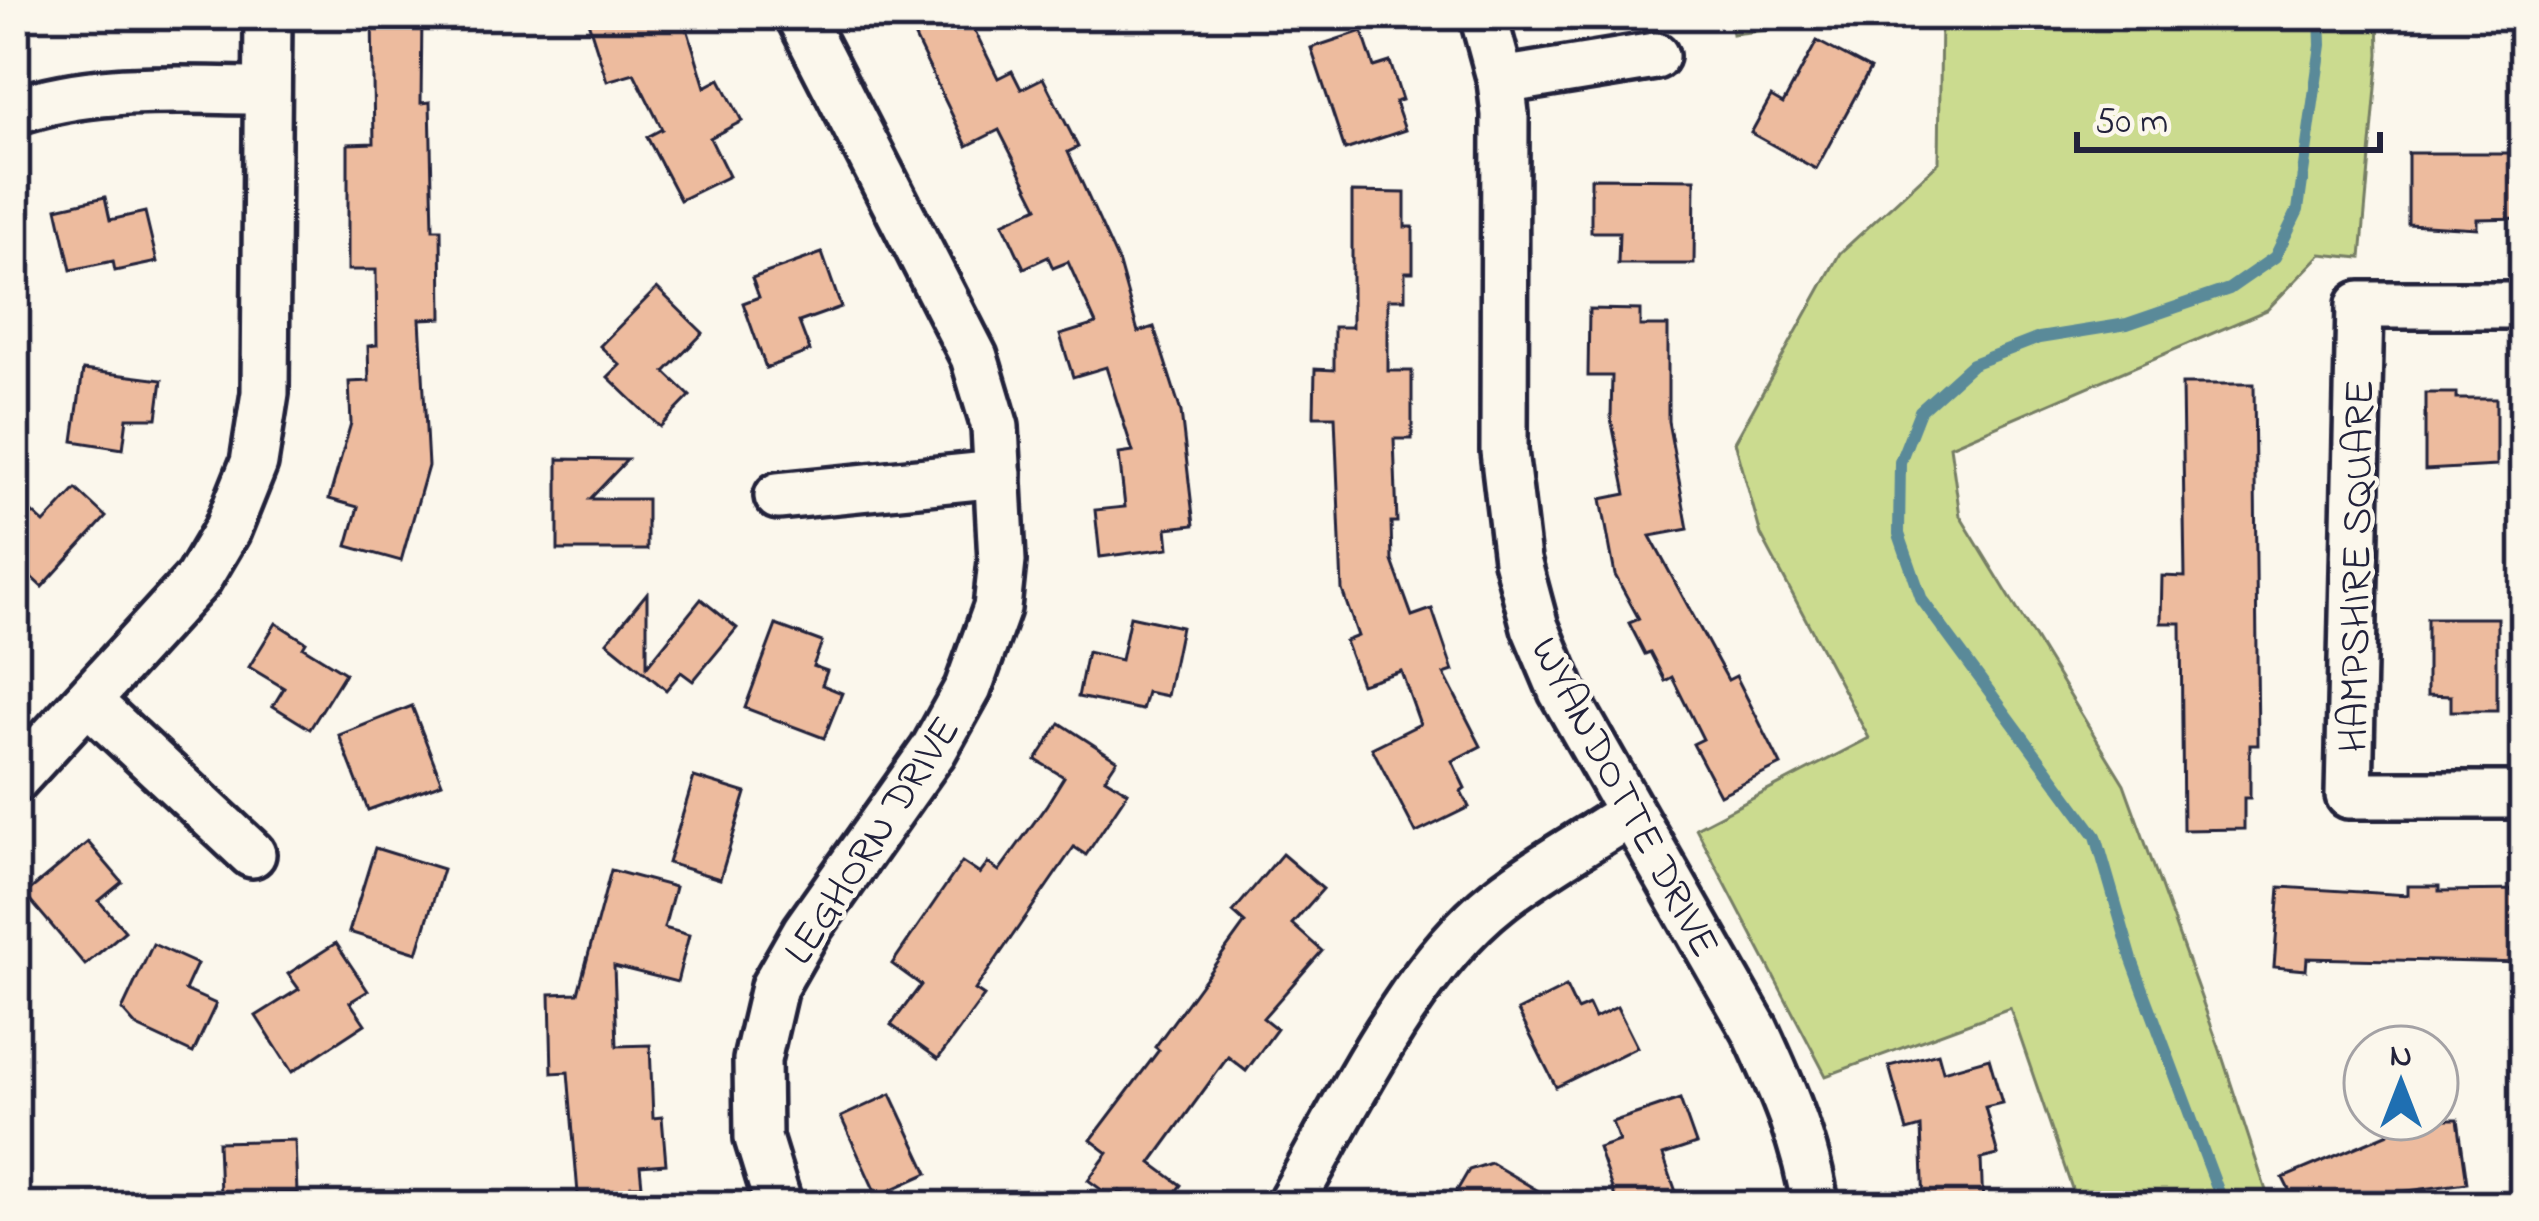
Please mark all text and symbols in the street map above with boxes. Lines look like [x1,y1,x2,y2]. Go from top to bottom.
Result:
scale bar [2077,78,2380,152]
text: 50 m [2095,97,2168,150]
street label: HAMPSHIRE SQUARE [2325,379,2392,753]
street label: WYANDOTTE DRIVE [1513,627,1733,969]
street label: LEGHORN DRIVE [770,705,977,978]
north arrow [2341,1023,2461,1143]
text: N [2390,1033,2412,1081]

